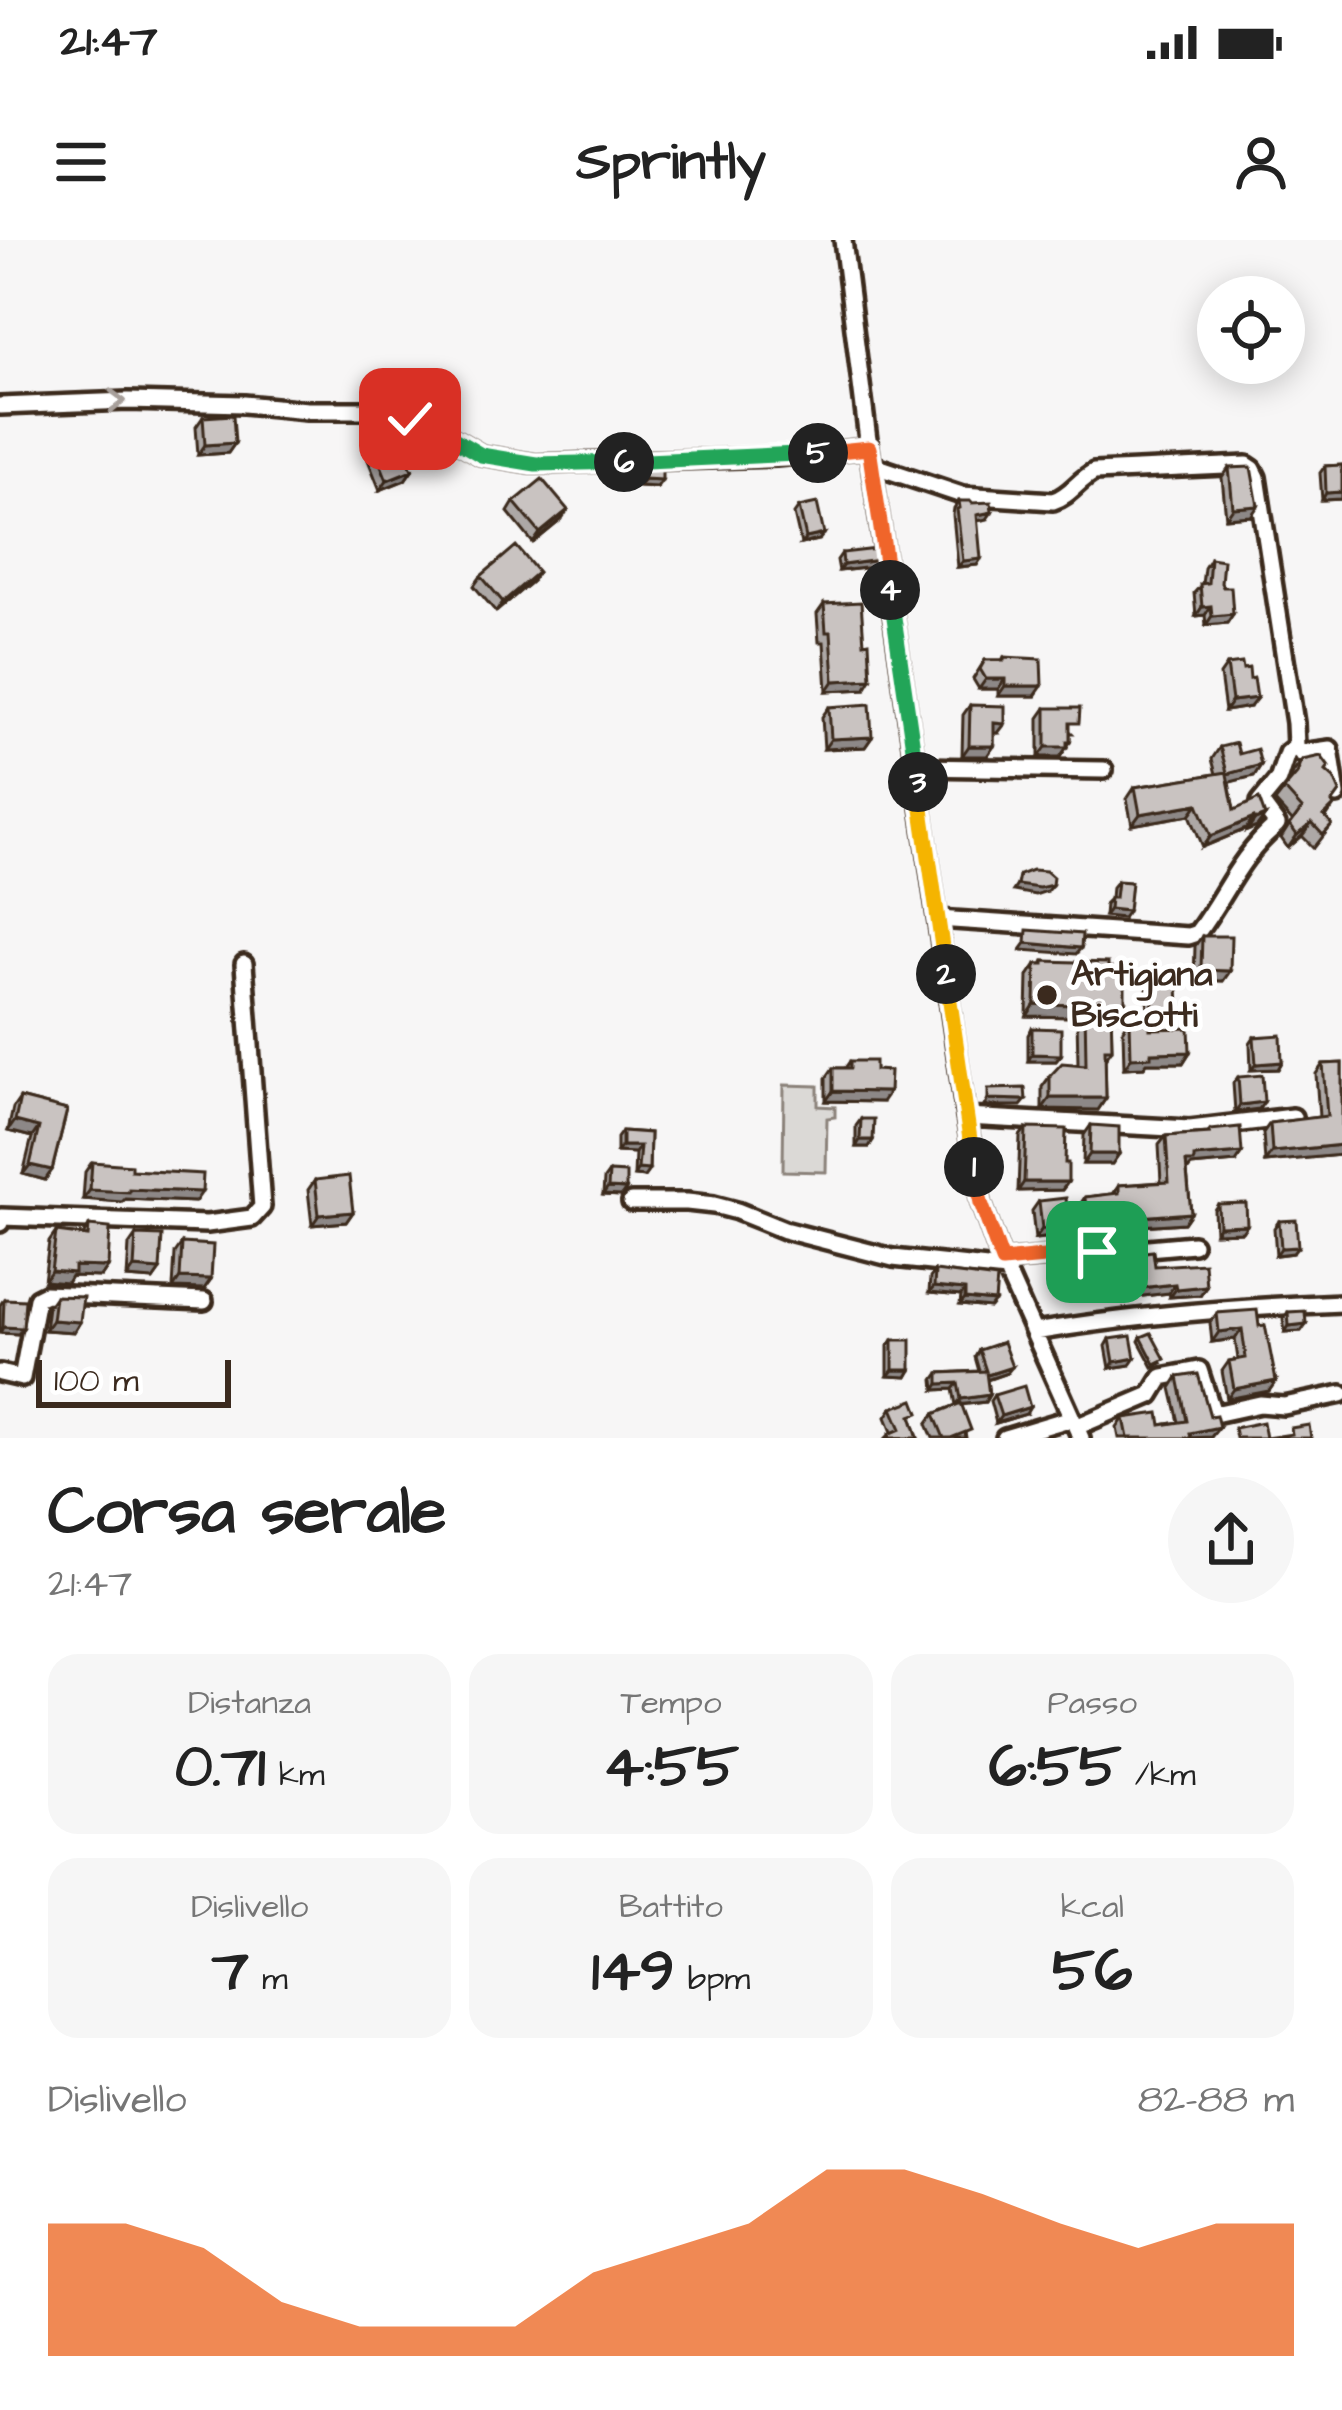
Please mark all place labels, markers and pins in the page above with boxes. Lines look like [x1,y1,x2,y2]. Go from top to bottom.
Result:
pin [359,368,461,470]
pin: 5 [788,423,848,483]
pin: 6 [594,432,654,492]
pin: 4 [860,560,920,620]
pin: 3 [888,752,948,812]
pin: 2 [916,944,976,1004]
place label: Artigiana Biscotti [1071,949,1213,1041]
marker: Artigiana Biscotti [1034,982,1060,1008]
pin: 1 [944,1137,1004,1197]
pin [1046,1201,1148,1303]

